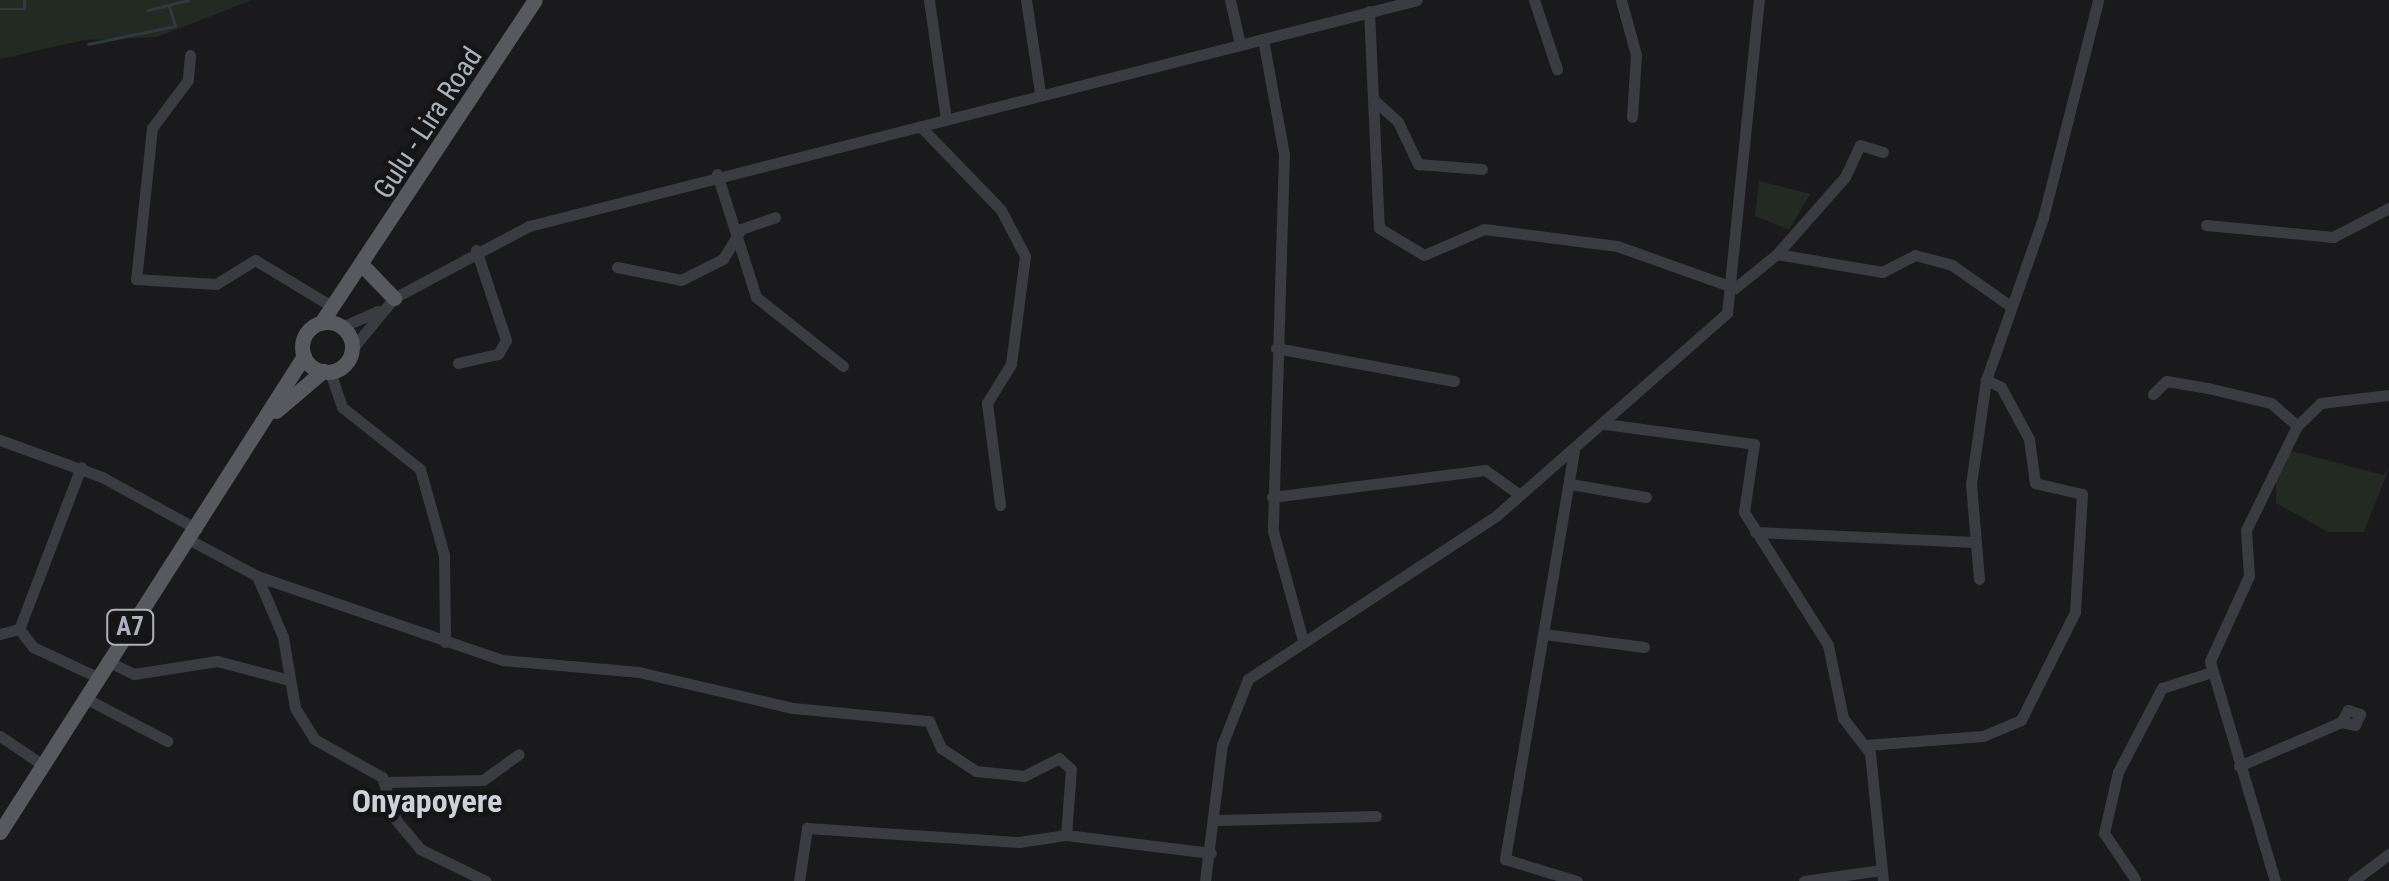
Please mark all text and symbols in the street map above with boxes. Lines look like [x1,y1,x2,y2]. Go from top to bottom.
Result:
street label: Gulu - Lira Road [367,41,489,205]
road number: A7 [105,607,155,647]
district label: Onyapoyere [352,782,502,820]

